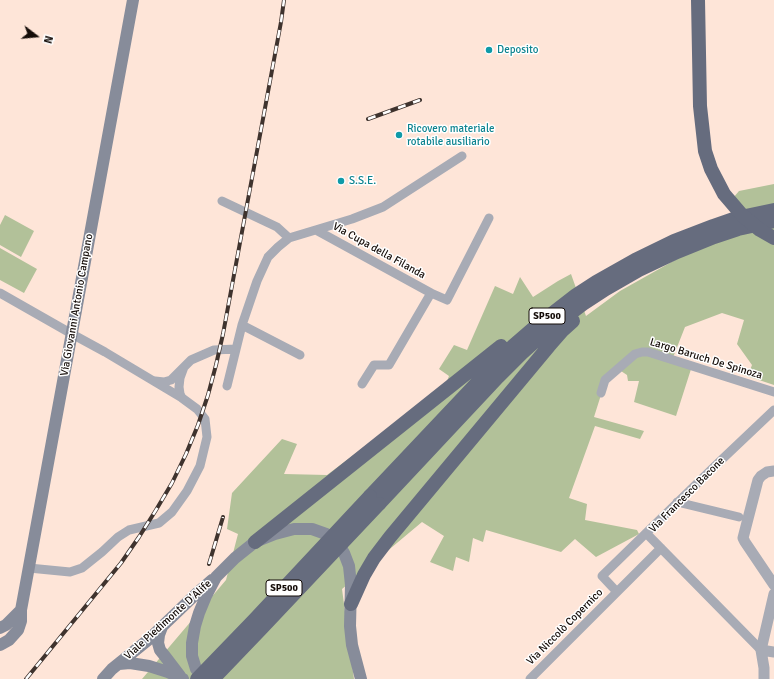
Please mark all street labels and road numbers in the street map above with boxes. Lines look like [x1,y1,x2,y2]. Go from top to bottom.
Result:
street label: Via Cupa della Filanda [330,220,428,282]
street label: Via Giovanni Antonio Campano [58,233,96,377]
road number: SP500 [529,308,565,324]
street label: Largo Baruch De Spinoza [648,336,764,382]
street label: Via Francesco Bacone [646,454,728,536]
street label: Viale Piedimonte D'Alife [122,577,214,663]
road number: SP500 [266,580,302,596]
street label: Via Niccolò Copernico [524,586,606,668]

